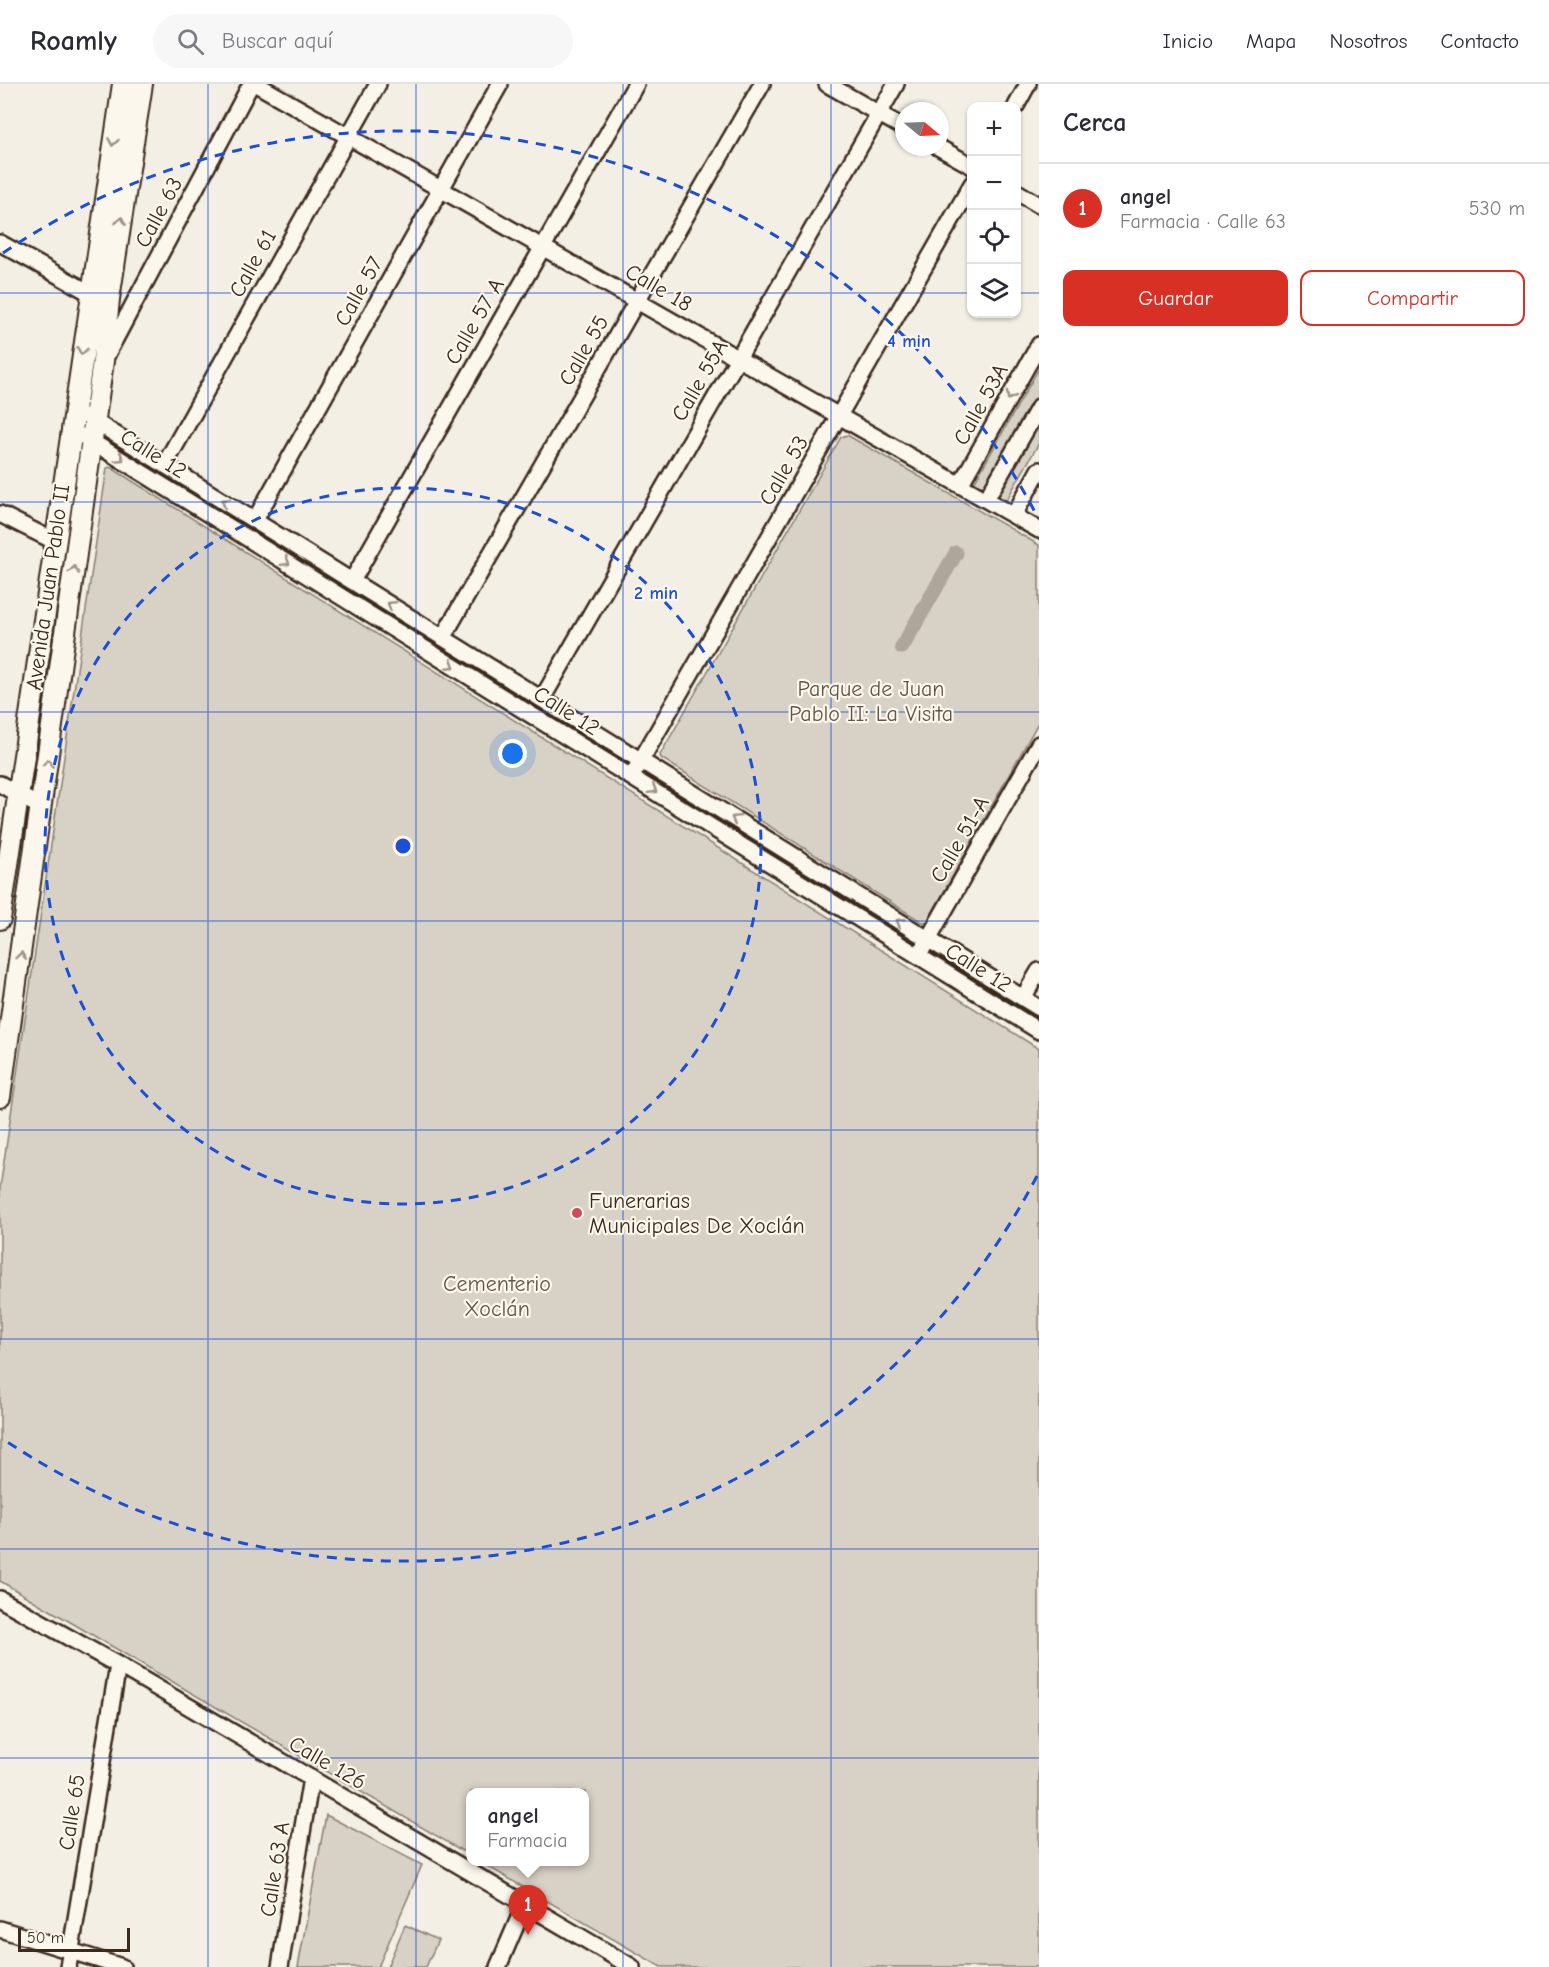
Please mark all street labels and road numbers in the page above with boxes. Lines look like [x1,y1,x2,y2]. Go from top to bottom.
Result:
street label: Calle 63 [130,173,188,252]
street label: Calle 61 [224,225,282,302]
street label: Calle 57 [329,252,389,331]
street label: Calle 18 [620,258,697,317]
street label: Calle 57 A [440,274,510,369]
street label: Calle 55 [553,311,614,390]
street label: Calle 55A [666,335,734,426]
street label: Calle 53A [948,359,1014,450]
street label: Calle 12 [116,423,191,484]
street label: Calle 53 [754,431,814,510]
street label: Avenida Juan Pablo II [21,482,75,692]
street label: Calle 12 [529,680,604,741]
street label: Calle 51-A [925,792,995,887]
street label: Calle 12 [941,937,1016,998]
street label: Calle 126 [284,1730,371,1795]
street label: Calle 65 [53,1772,91,1852]
street label: Calle 63 A [255,1819,295,1919]

